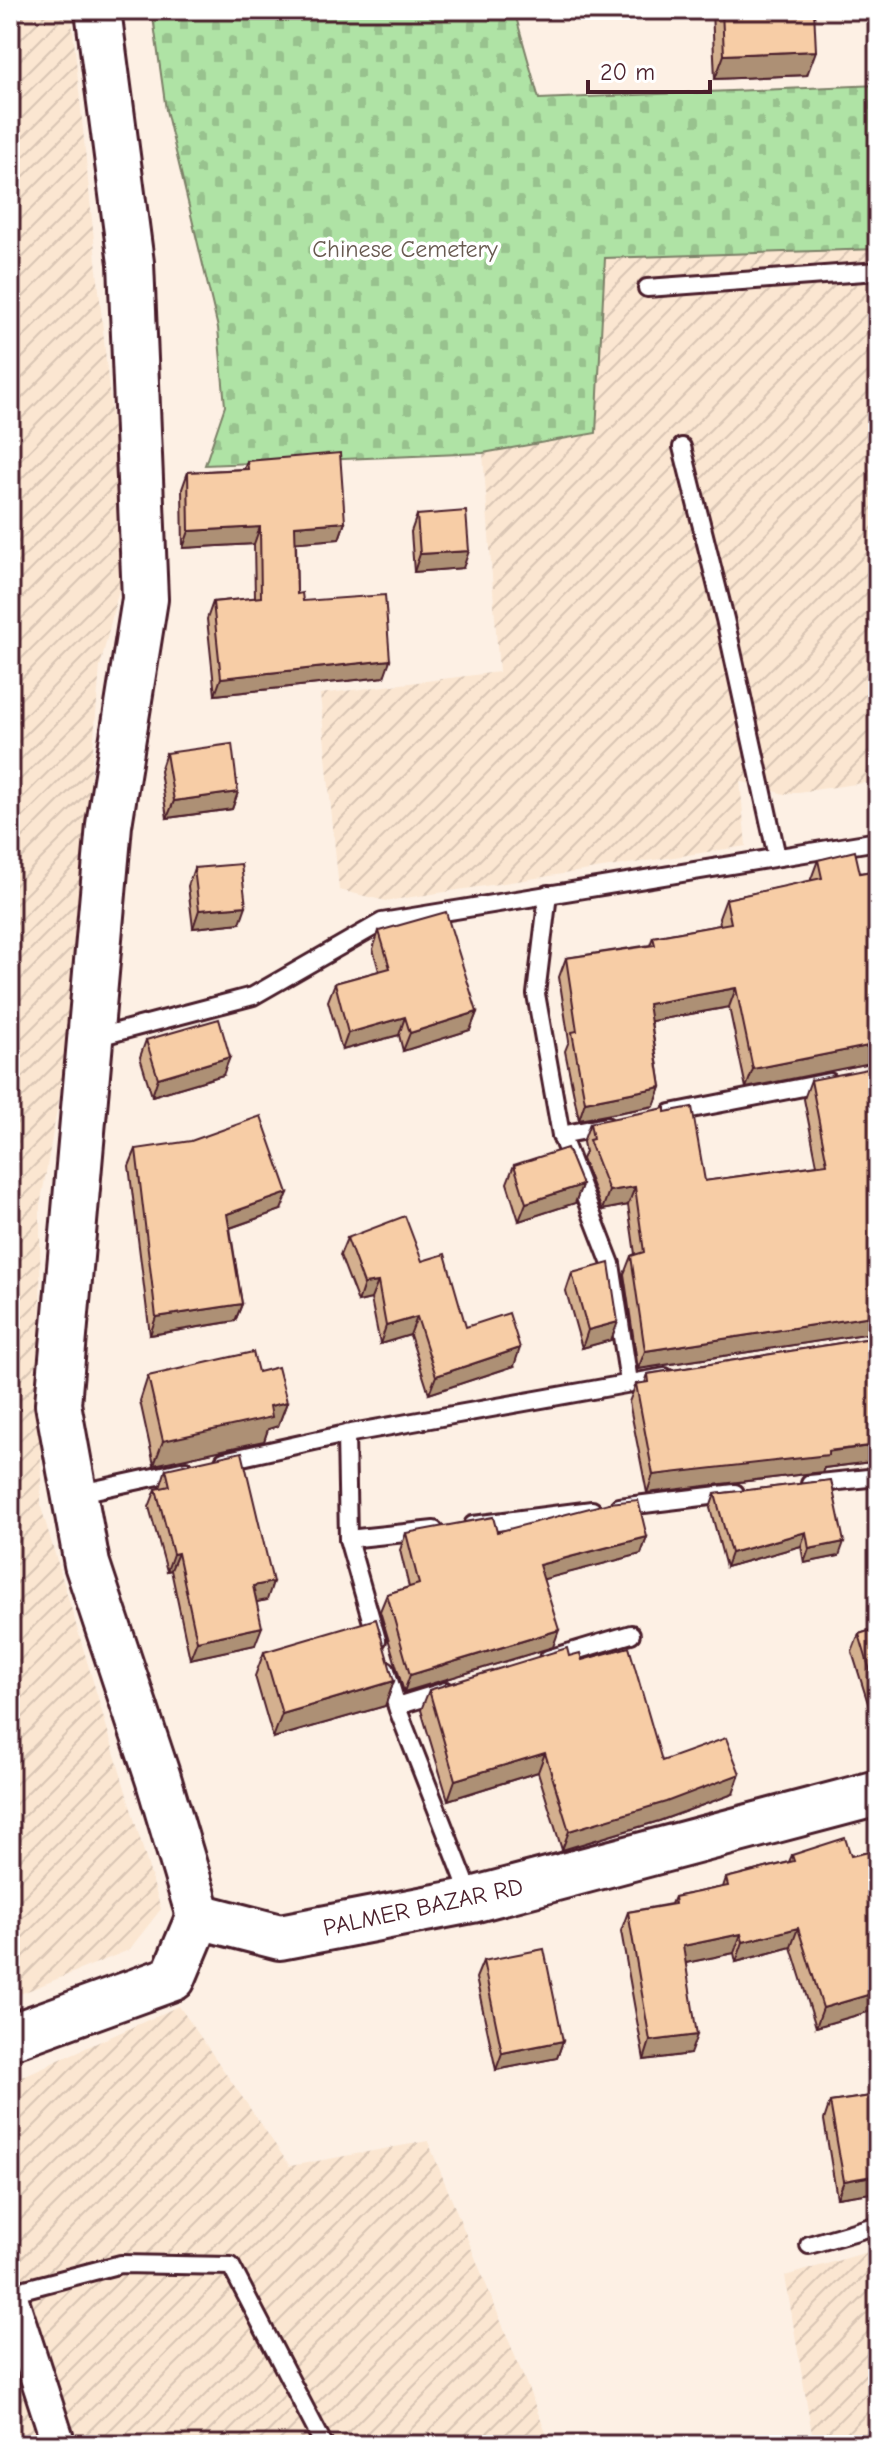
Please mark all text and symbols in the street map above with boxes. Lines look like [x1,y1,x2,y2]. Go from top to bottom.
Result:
scale bar [588,44,710,94]
text: 20 m [600,58,655,86]
park label: Chinese Cemetery [312,235,498,263]
street label: PALMER BAZAR RD [320,1872,526,1942]

